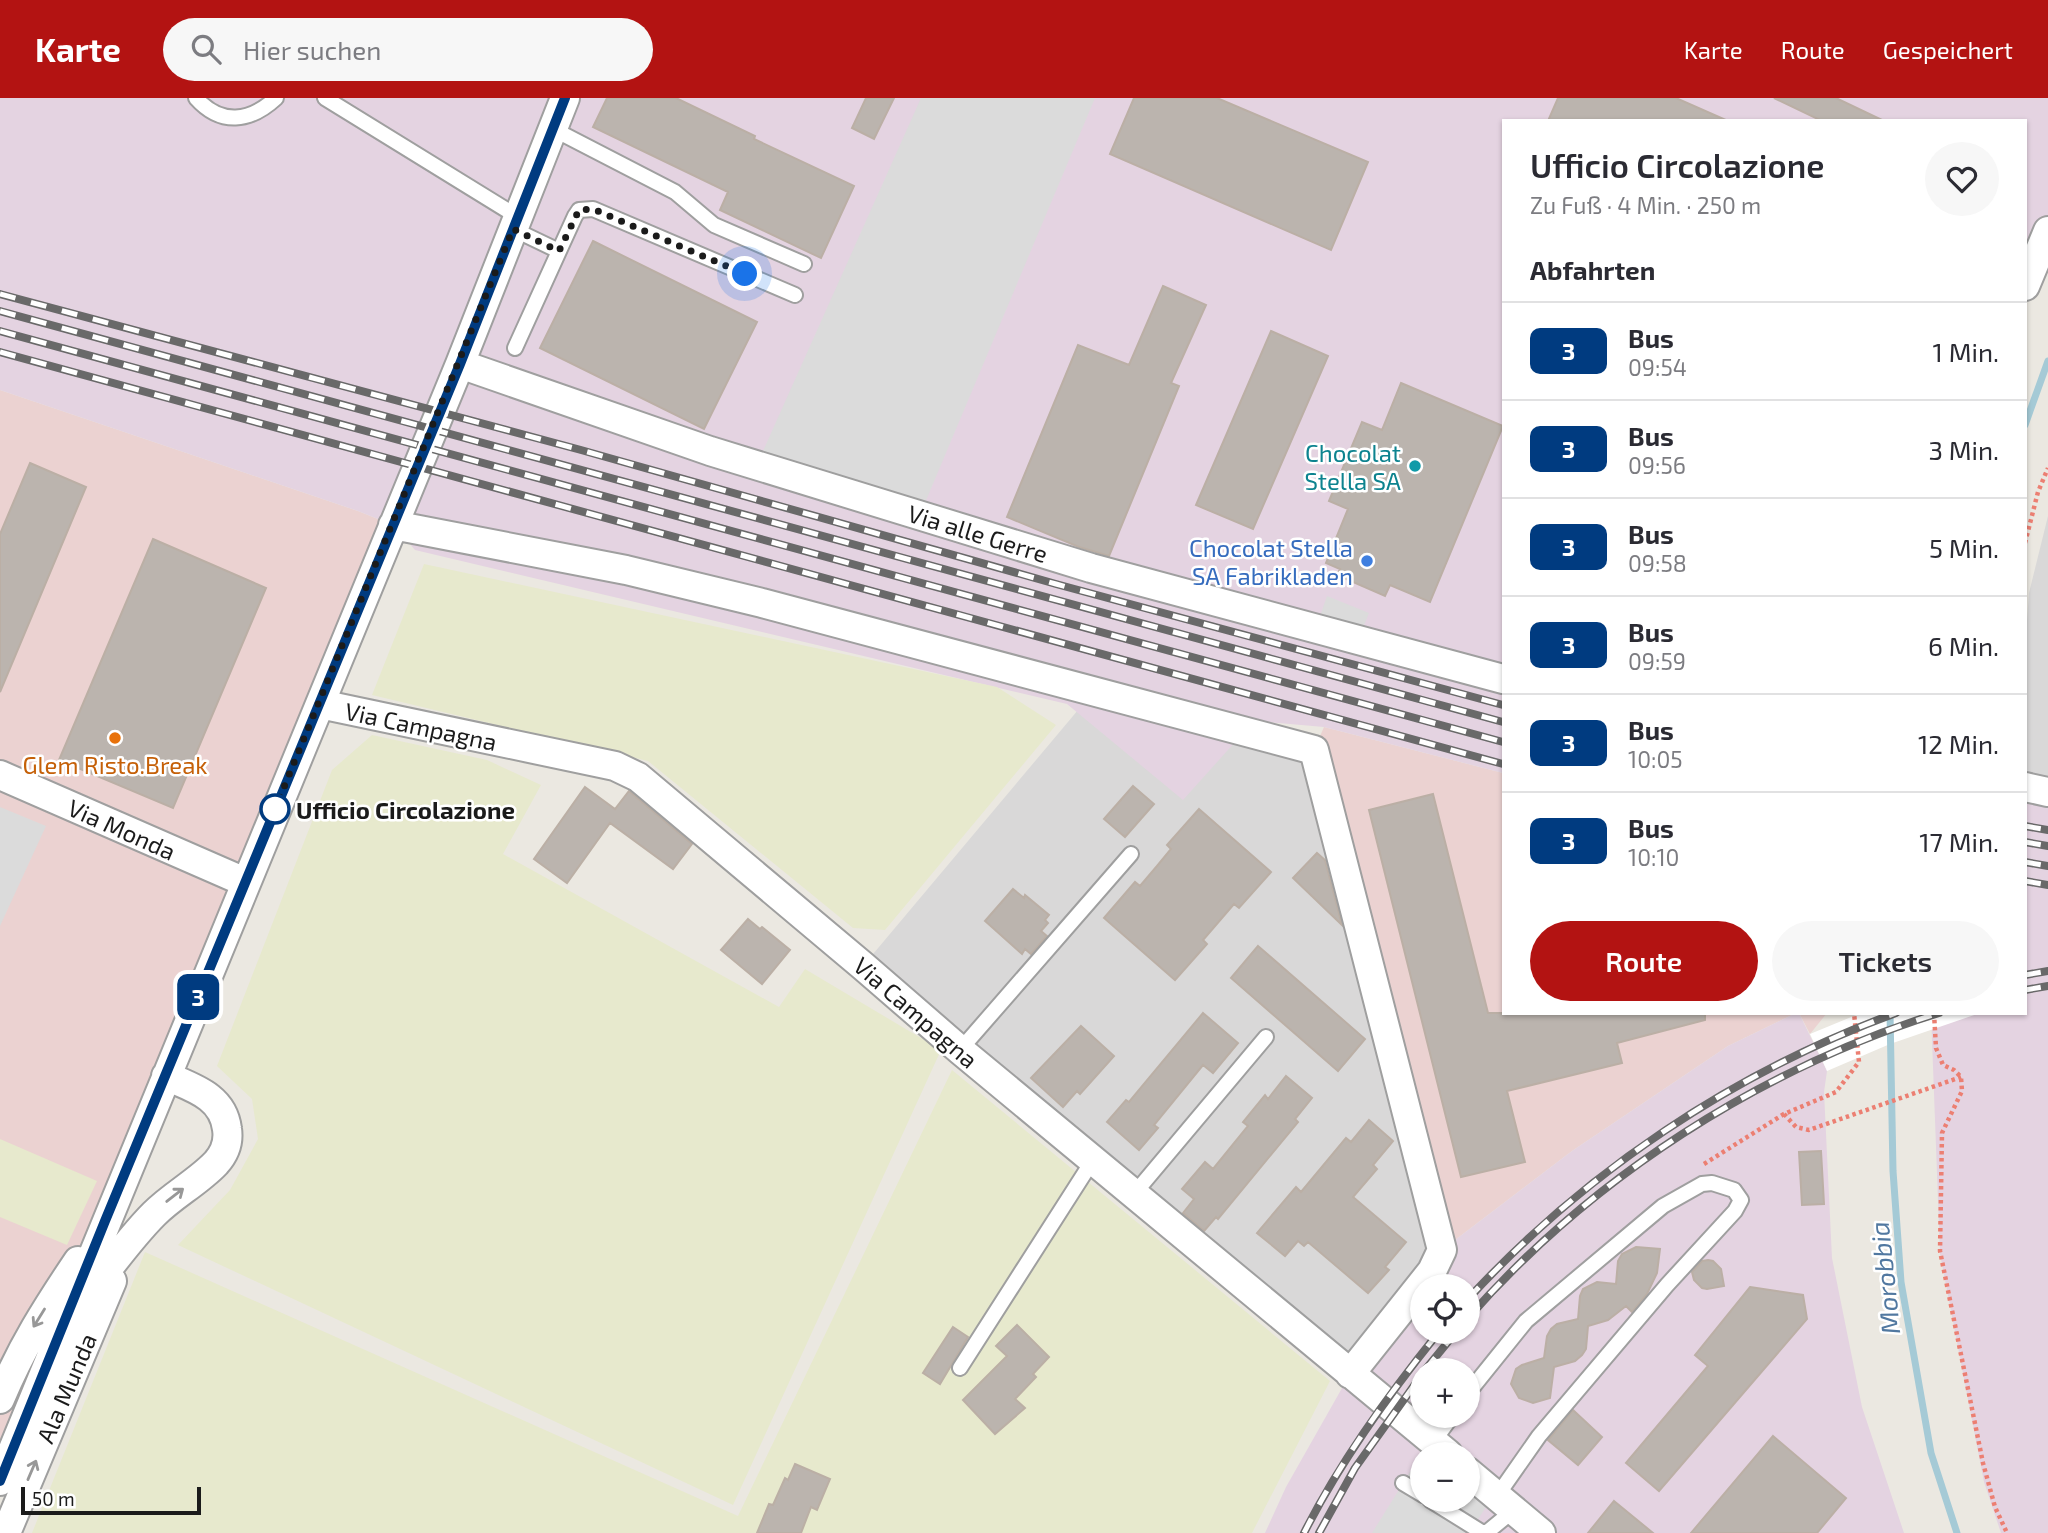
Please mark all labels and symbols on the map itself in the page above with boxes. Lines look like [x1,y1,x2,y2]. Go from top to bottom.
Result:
your location [727,256,762,291]
place label: Chocolat Stella SA [1304,438,1401,495]
marker: Chocolat Stella SA [1407,458,1423,474]
street label: Via alle Gerre [905,498,1051,568]
place label: Chocolat Stella SA Fabrikladen [1189,533,1353,590]
marker: Chocolat Stella SA Fabrikladen [1359,553,1375,569]
street label: Via Campagna [342,696,500,756]
marker: Glem Risto.Break [107,730,123,746]
place label: Glem Risto.Break [22,750,208,779]
street label: Via Monda [64,792,180,866]
marker: Ufficio Circolazione [260,794,290,824]
place label: Ufficio Circolazione [296,795,515,824]
street label: Via Campagna [848,950,984,1074]
line badge: 3 [175,974,221,1020]
one-way arrow [165,1188,184,1203]
water label: Morobbia [1863,1220,1905,1336]
one-way arrow [32,1308,46,1328]
street label: Ala Munda [30,1329,102,1447]
one-way arrow [26,1460,39,1481]
scale bar [21,1484,201,1516]

